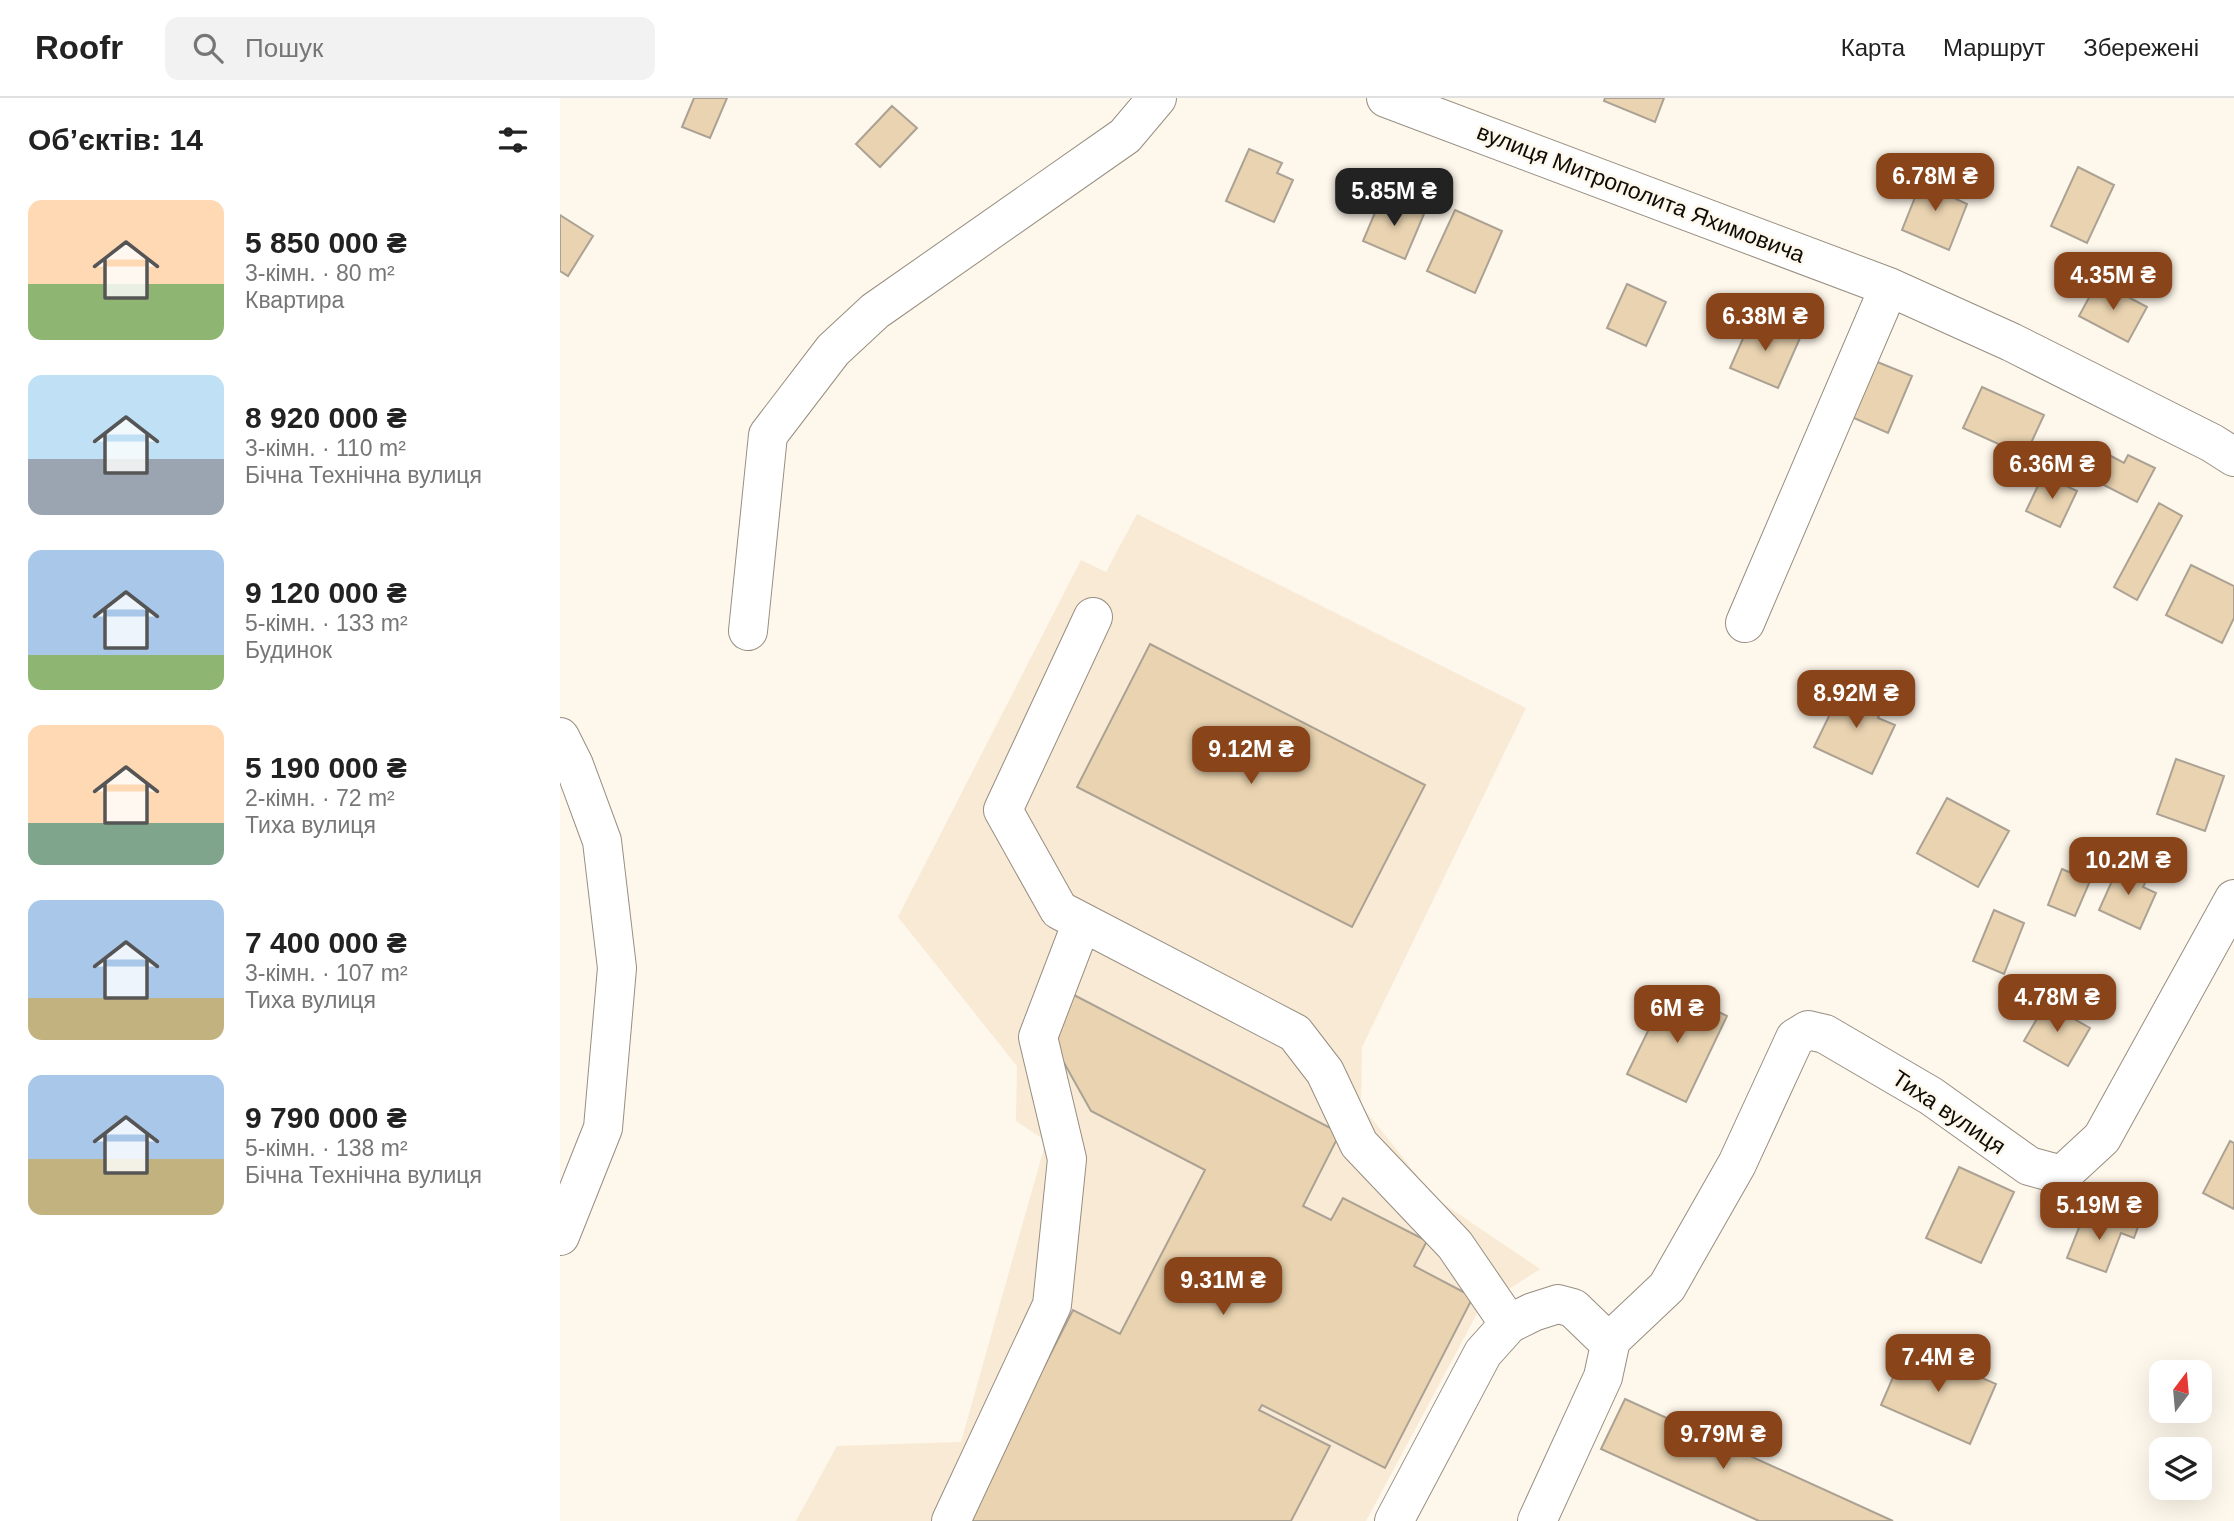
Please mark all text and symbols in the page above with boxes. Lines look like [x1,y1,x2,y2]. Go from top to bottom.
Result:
search box [165,17,655,80]
text: Roofr [35,29,123,66]
icon: search [189,29,227,67]
text: Пошук [245,33,323,63]
text: Карта [1841,34,1905,61]
text: Маршрут [1943,34,2045,61]
text: Збережені [2083,34,2199,61]
street label: вулиця Митрополита Яхимовича [1473,118,1809,268]
icon: filters [494,121,532,159]
text: Об’єктів: 14 [28,123,203,156]
pin: 6.78M ₴ [1870,153,2000,213]
text: 6.78M ₴ [1892,163,1978,189]
pin: 5.85M ₴ [1329,169,1459,228]
text: 5.85M ₴ [1351,178,1437,204]
text: 5 850 000 ₴ [245,226,407,259]
icon: home [84,228,168,312]
pin: 4.35M ₴ [2048,252,2178,312]
text: 3-кімн. · 80 m² [245,260,395,286]
text: 4.35M ₴ [2070,262,2156,288]
text: Квартира [245,287,344,313]
pin: 6.38M ₴ [1700,294,1830,353]
text: 6.38M ₴ [1722,303,1808,329]
text: 8 920 000 ₴ [245,401,407,434]
icon: home [84,403,168,487]
text: 3-кімн. · 110 m² [245,435,406,461]
pin: 6.36M ₴ [1987,442,2117,501]
text: 6.36M ₴ [2009,451,2095,477]
text: Бічна Технічна вулиця [245,462,482,488]
text: 9 120 000 ₴ [245,576,407,609]
icon: home [84,578,168,662]
text: 5-кімн. · 133 m² [245,610,408,636]
text: Будинок [245,637,332,663]
pin: 8.92M ₴ [1791,670,1921,730]
text: 8.92M ₴ [1813,680,1899,706]
pin: 9.12M ₴ [1186,726,1316,786]
text: 9.12M ₴ [1208,736,1294,762]
text: 5 190 000 ₴ [245,751,407,784]
icon: home [84,753,168,837]
text: 2-кімн. · 72 m² [245,785,395,811]
text: Тиха вулиця [245,812,376,838]
pin: 10.2M ₴ [2063,838,2193,897]
text: 10.2M ₴ [2085,847,2171,873]
text: 7 400 000 ₴ [245,926,407,959]
icon: home [84,928,168,1012]
text: 3-кімн. · 107 m² [245,960,408,986]
pin: 4.78M ₴ [1992,974,2122,1034]
text: 4.78M ₴ [2014,984,2100,1010]
pin: 6M ₴ [1636,986,1718,1045]
text: Тиха вулиця [245,987,376,1013]
text: 6M ₴ [1650,995,1704,1021]
street label: Тиха вулиця [1887,1065,2011,1159]
text: 9 790 000 ₴ [245,1101,407,1134]
icon: home [84,1103,168,1187]
text: 5-кімн. · 138 m² [245,1135,408,1161]
text: Бічна Технічна вулиця [245,1162,482,1188]
pin: 5.19M ₴ [2034,1182,2164,1242]
text: 5.19M ₴ [2056,1192,2142,1218]
pin: 9.31M ₴ [1158,1258,1288,1317]
text: 9.31M ₴ [1180,1267,1266,1293]
pin: 7.4M ₴ [1881,1334,1995,1394]
text: 7.4M ₴ [1902,1344,1974,1370]
north arrow [2149,1360,2212,1423]
map controls [2149,1360,2212,1500]
pin: 9.79M ₴ [1658,1412,1788,1471]
text: 9.79M ₴ [1680,1421,1766,1447]
button: layers [2149,1437,2212,1500]

